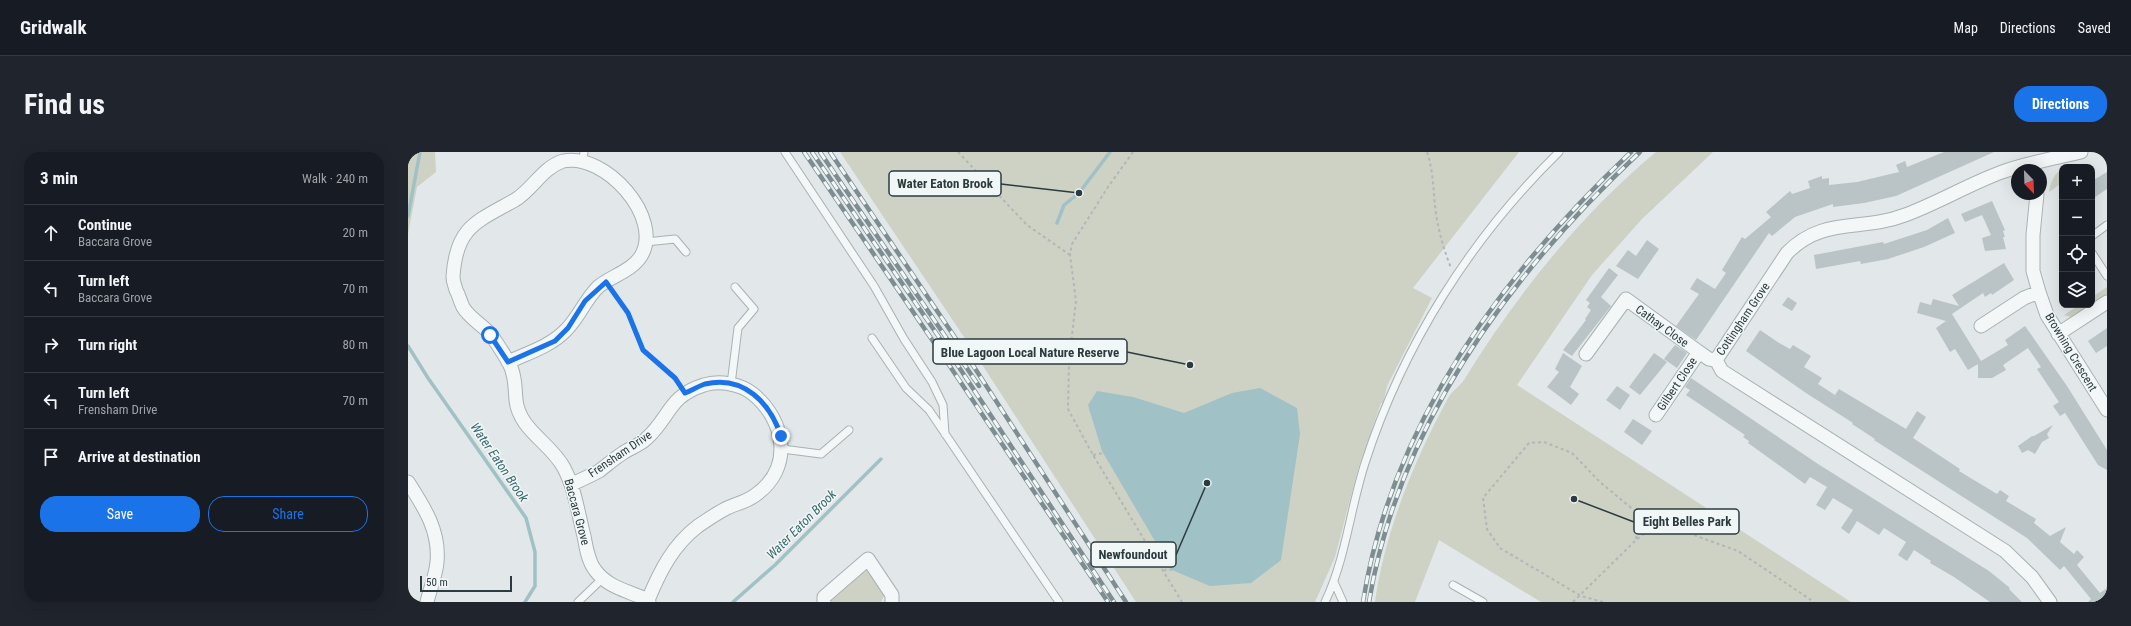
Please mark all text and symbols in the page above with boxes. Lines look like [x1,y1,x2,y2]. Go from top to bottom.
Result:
text: Gridwalk [20,16,86,39]
text: Map [1954,20,1978,36]
text: Directions [2000,20,2056,36]
text: Saved [2078,20,2111,36]
button: Directions [2014,86,2107,122]
text: Find us [24,88,105,121]
north arrow [2011,164,2047,200]
map controls [2059,164,2095,308]
button: + [2059,164,2095,200]
text: 3 min [40,168,78,188]
text: Walk · 240 m [302,171,368,186]
callout: Water Eaton Brook [889,171,1001,196]
text: Water Eaton Brook [897,176,994,191]
button: − [2059,200,2095,236]
text: Continue [78,216,132,234]
icon: ahead [40,222,62,244]
text: 20 m [342,225,368,240]
text: Baccara Grove [78,234,152,249]
button: locate [2059,236,2095,272]
text: Turn left [78,272,129,290]
button: layers [2059,272,2095,308]
icon: left [40,278,62,300]
street label: Cottingham Grove [1713,280,1773,358]
text: 70 m [342,281,368,296]
text: Baccara Grove [78,290,152,305]
street label: Cathay Close [1633,302,1691,350]
street label: Browning Crescent [2042,310,2100,394]
route start [481,326,499,344]
icon: right [40,334,62,356]
text: Turn right [78,336,137,354]
text: 80 m [342,337,368,352]
callout: Blue Lagoon Local Nature Reserve [933,339,1127,364]
text: Blue Lagoon Local Nature Reserve [941,345,1119,360]
street label: Gilbert Close [1654,354,1700,413]
text: Turn left [78,384,129,402]
icon: left [40,390,62,412]
text: 70 m [342,393,368,408]
text: Frensham Drive [78,402,157,417]
water label: Water Eaton Brook [468,420,532,505]
street label: Frensham Drive [586,427,655,480]
route end [772,427,790,445]
icon: arrive [40,446,62,468]
text: Arrive at destination [78,448,201,466]
street label: Baccara Grove [561,477,593,547]
water label: Water Eaton Brook [763,486,839,562]
button: Save [40,496,200,532]
button: Share [208,496,368,532]
callout: Eight Belles Park [1634,509,1739,534]
text: Eight Belles Park [1643,514,1732,529]
callout: Newfoundout [1091,542,1176,567]
text: Newfoundout [1098,547,1168,562]
scale bar [420,574,512,593]
text: 50 m [426,576,448,589]

